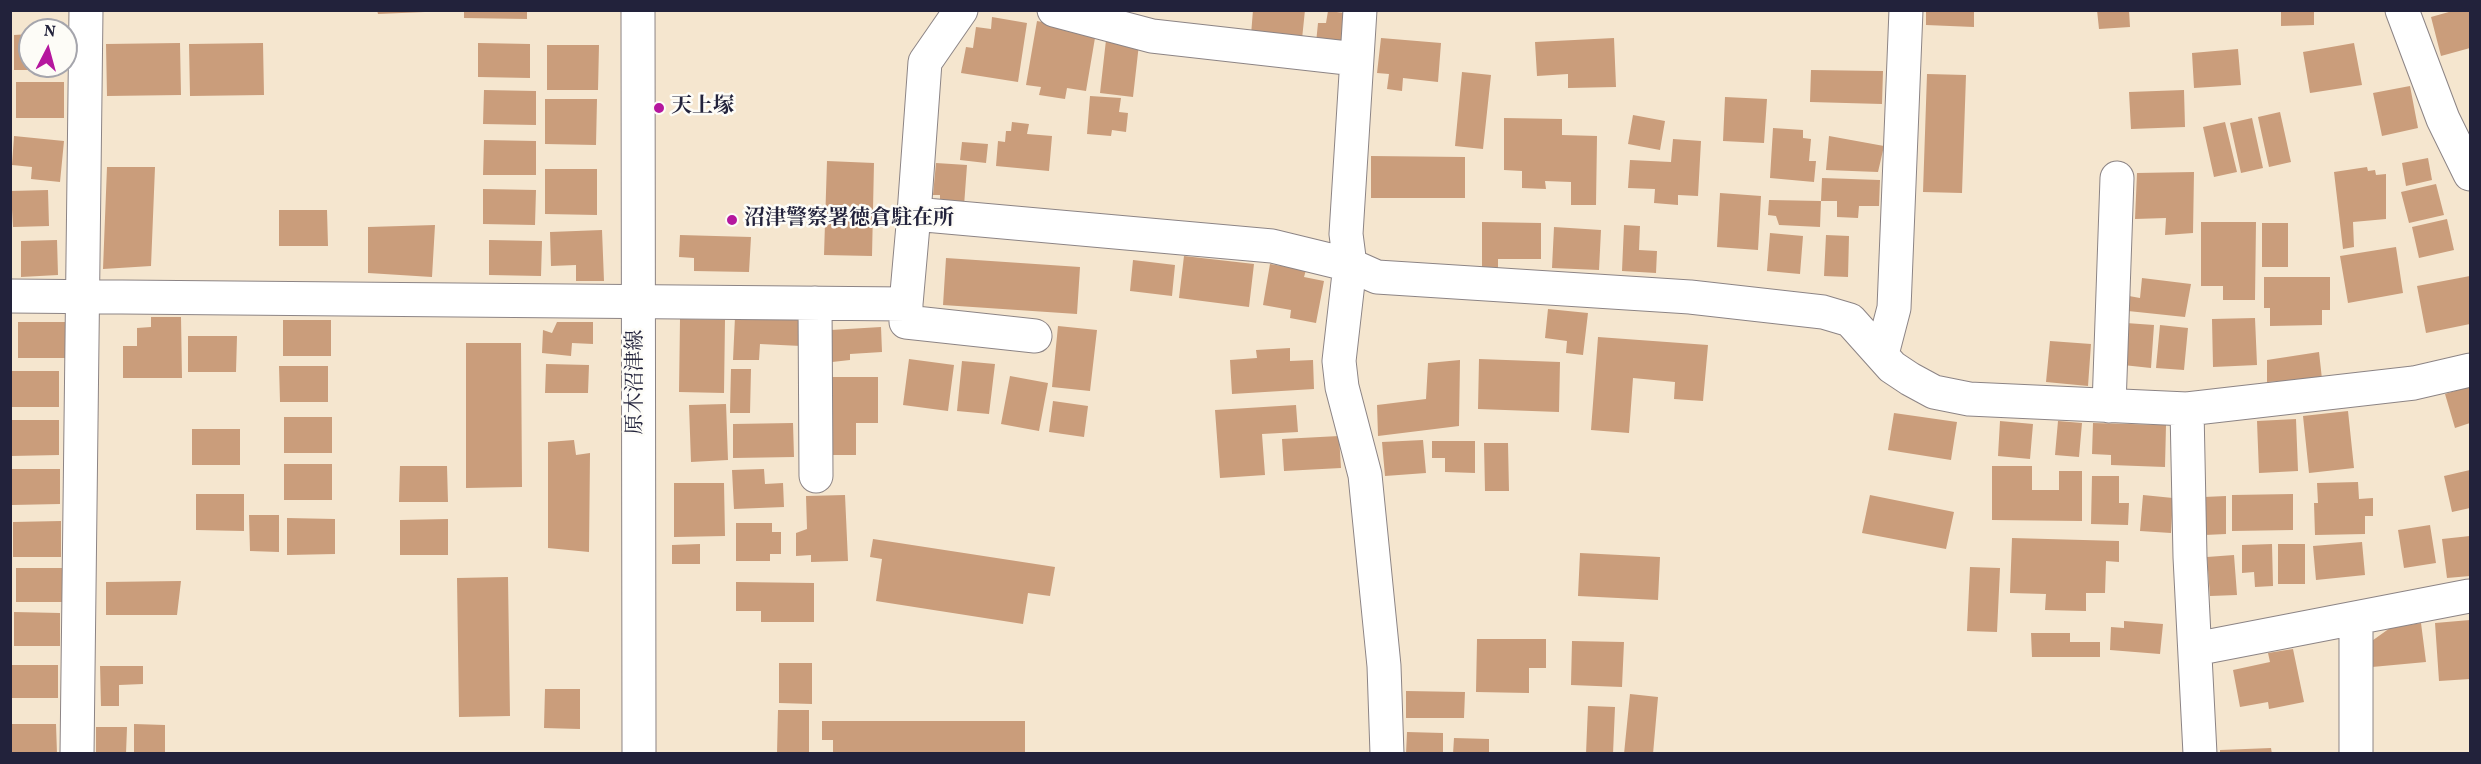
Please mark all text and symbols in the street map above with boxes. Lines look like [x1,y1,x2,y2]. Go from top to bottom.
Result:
north arrow [18,18,78,78]
text: N [43,21,57,44]
place label: 天上塚 [671,95,734,121]
marker: 天上塚 [652,101,666,115]
place label: 沼津警察署徳倉駐在所 [744,207,954,233]
marker: 沼津警察署徳倉駐在所 [725,213,739,227]
street label: 原木沼津線 [624,330,650,434]

